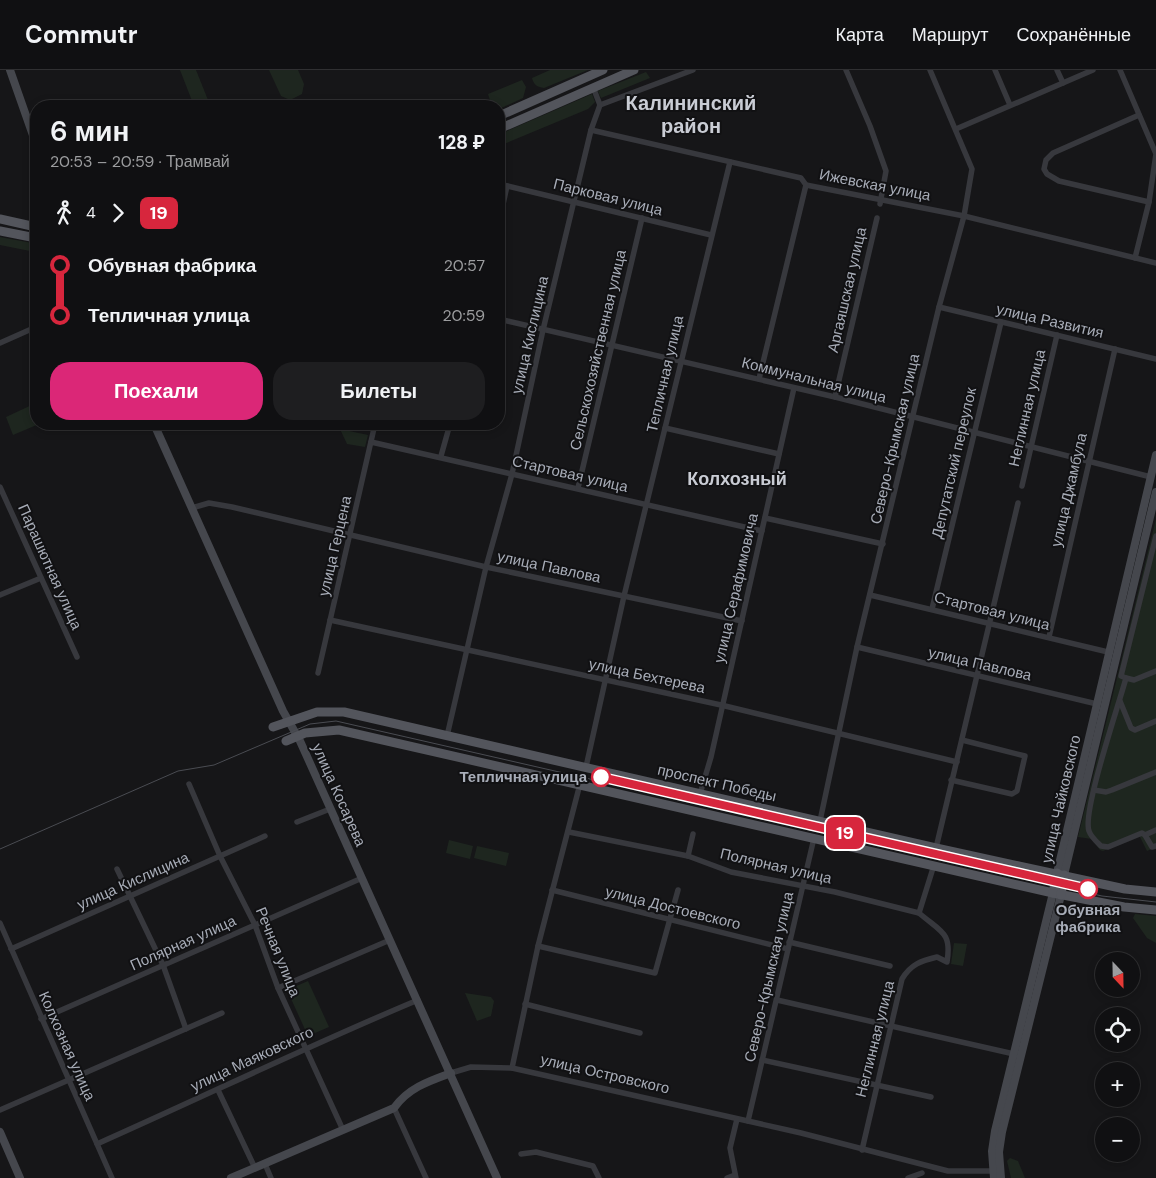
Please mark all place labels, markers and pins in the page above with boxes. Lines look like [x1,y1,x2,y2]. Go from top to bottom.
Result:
place label: Тепличная улица [459,767,588,787]
marker: Тепличная улица [591,767,611,787]
marker: Обувная фабрика [1078,879,1098,899]
place label: Обувная фабрика [1056,900,1121,937]

